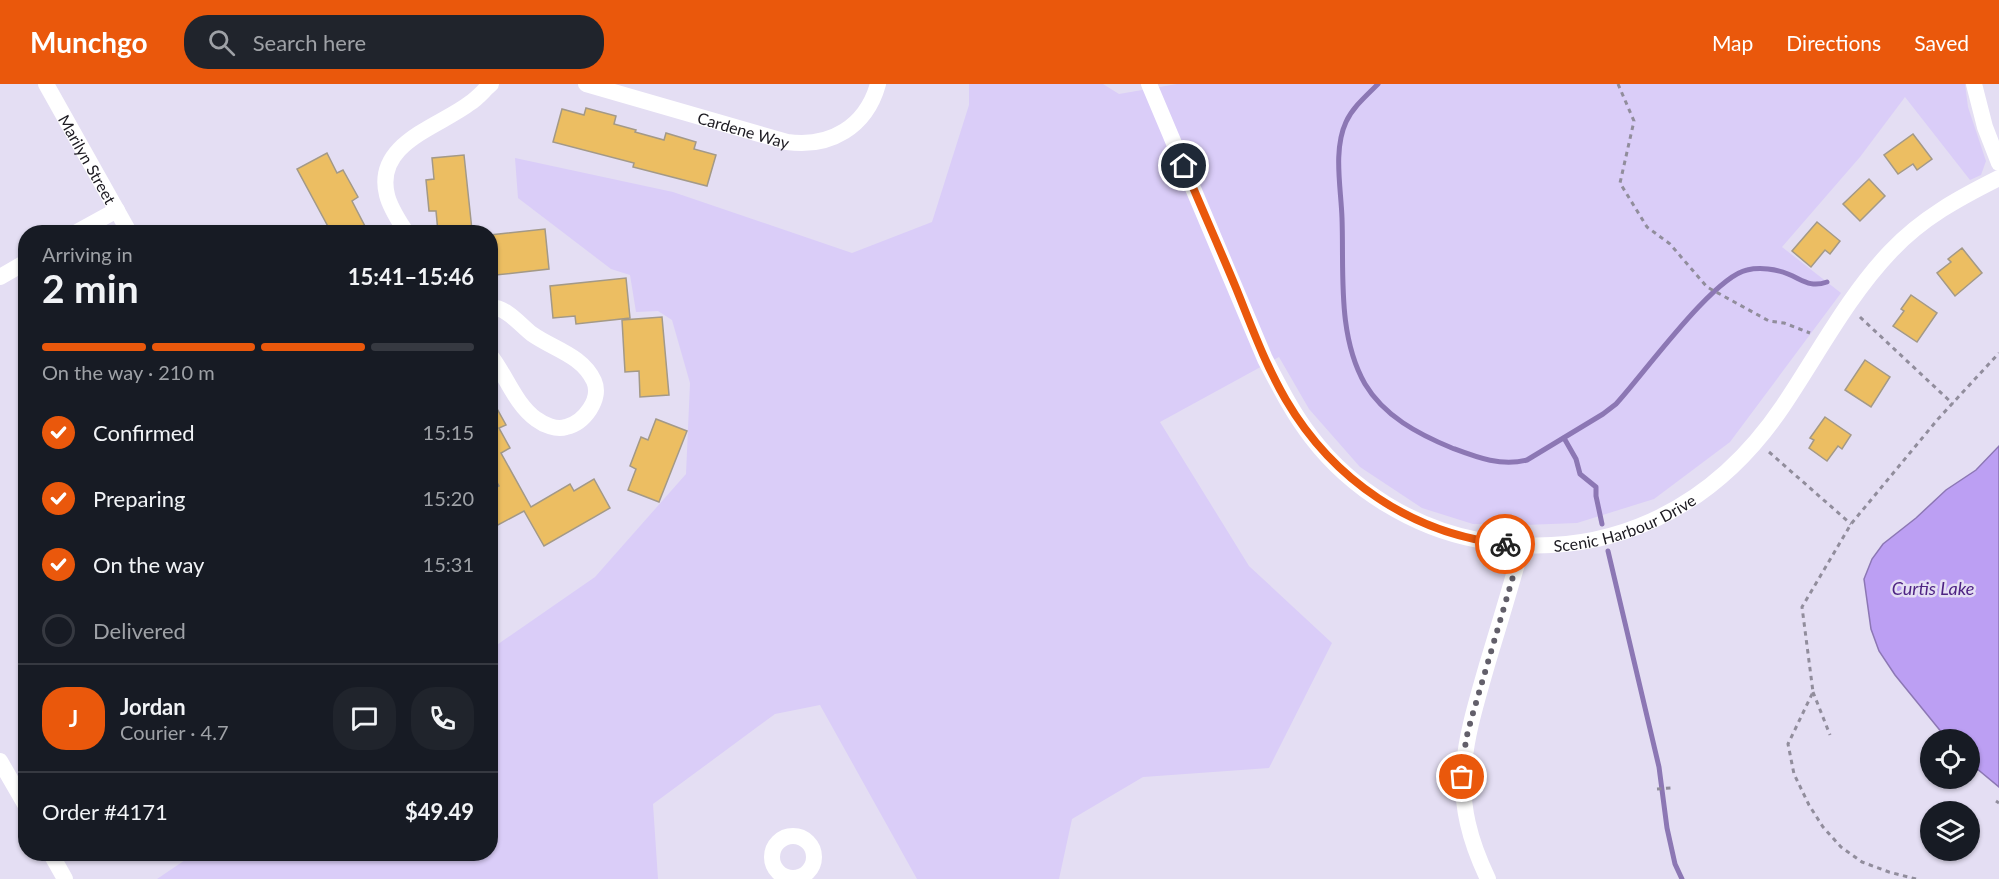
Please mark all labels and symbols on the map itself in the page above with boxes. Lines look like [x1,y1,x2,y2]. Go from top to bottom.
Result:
street label: Cardene Way [696,107,792,152]
street label: Marilyn Street [55,111,121,207]
pin [1158,140,1209,191]
street label: Scenic Harbour Drive [1553,490,1699,554]
courier [1475,514,1535,574]
water label: Curtis Lake [1892,577,1974,599]
pin [1436,751,1487,802]

